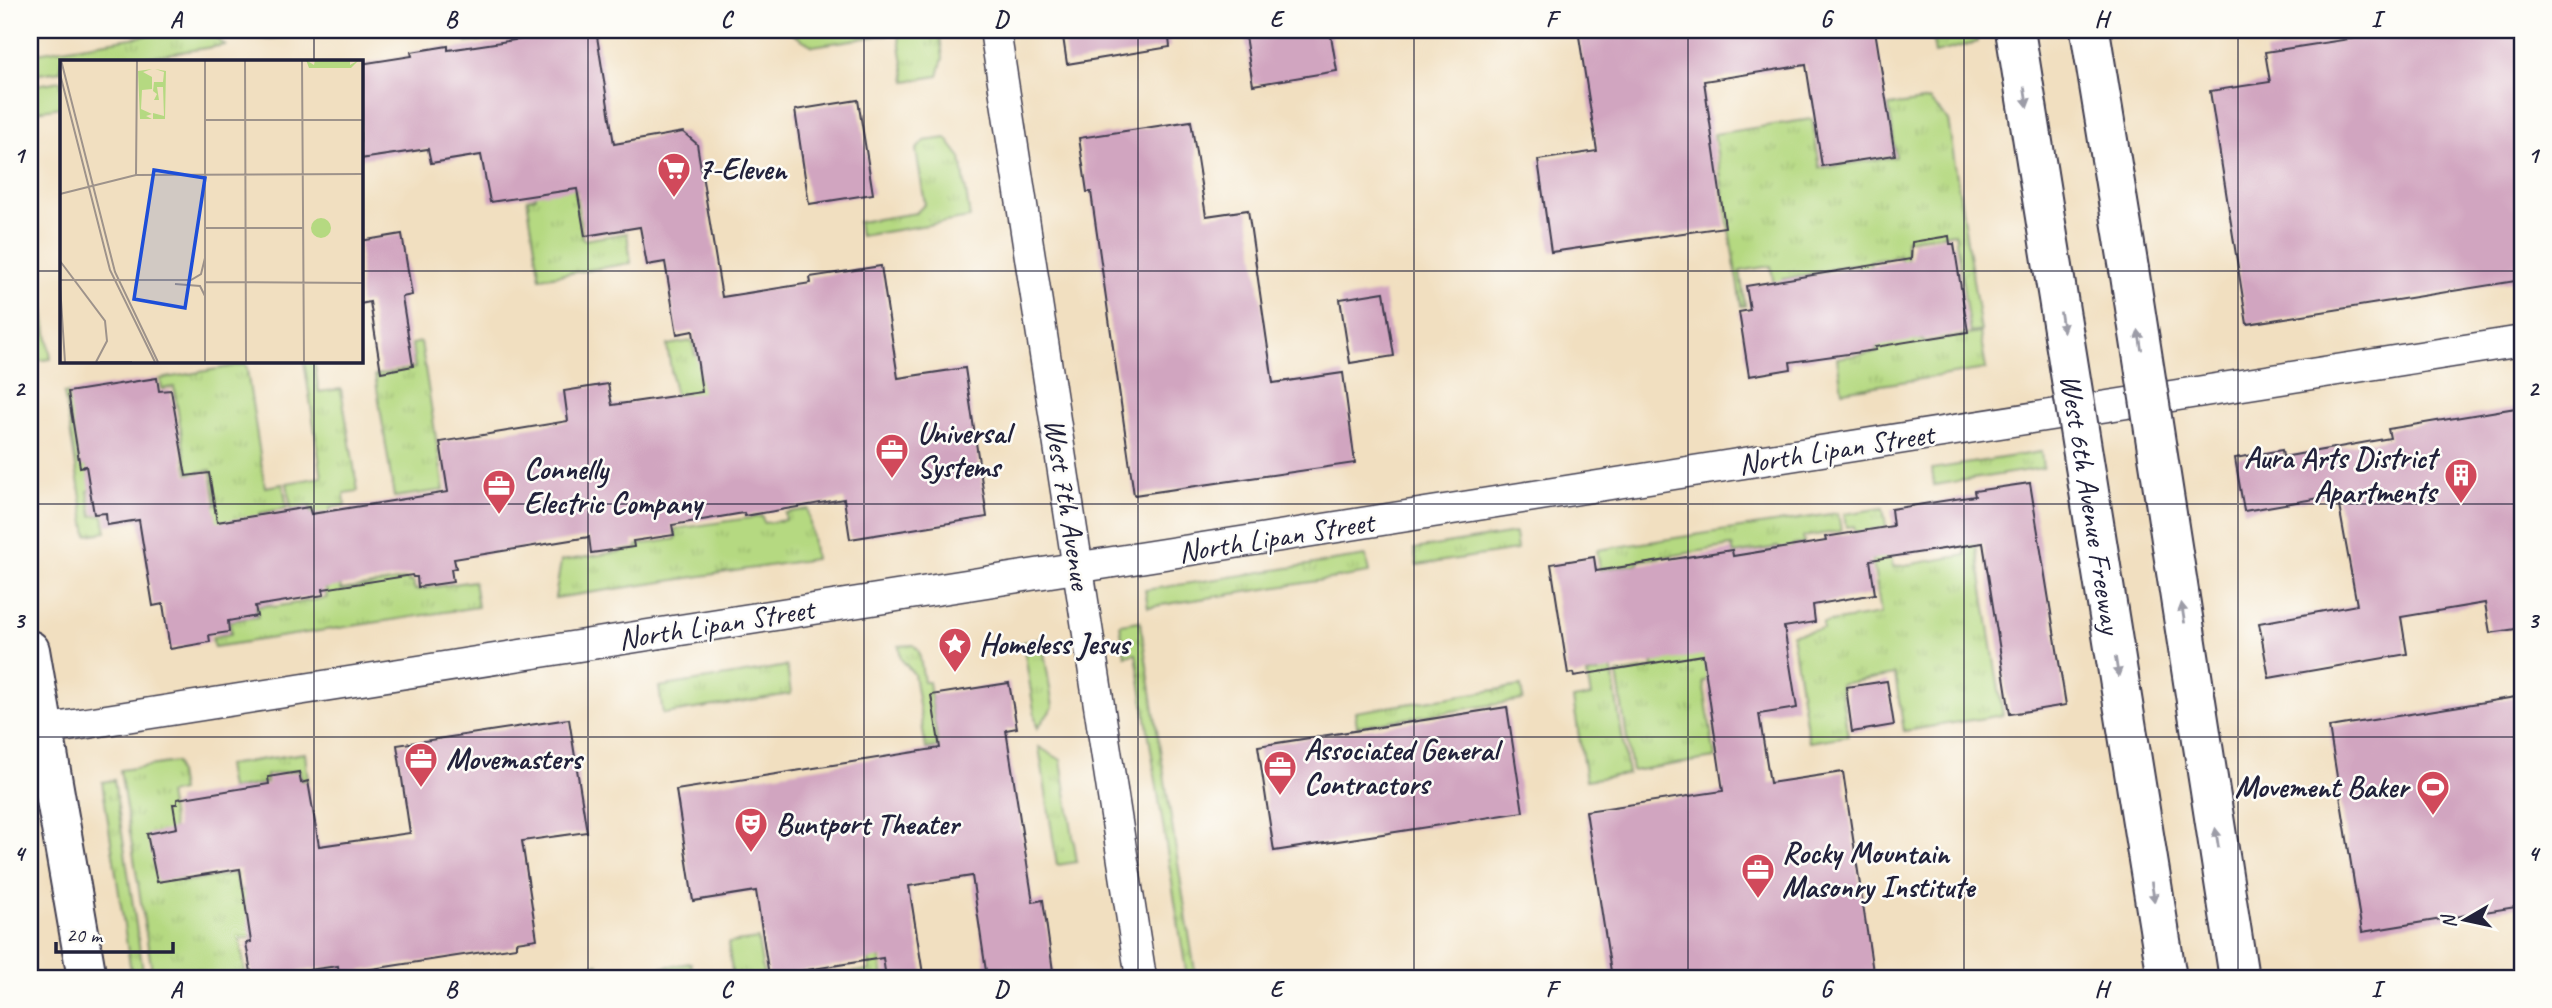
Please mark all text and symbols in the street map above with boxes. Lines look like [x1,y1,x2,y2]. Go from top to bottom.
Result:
text: A [170,5,184,34]
text: B [445,5,459,34]
text: C [721,5,735,34]
text: D [994,5,1010,34]
text: E [1270,5,1286,34]
text: F [1546,5,1562,34]
text: G [1820,5,1835,34]
text: H [2094,5,2112,34]
text: I [2371,5,2386,34]
inset map [60,60,362,362]
one-way arrow [2021,86,2032,108]
text: 1 [14,141,27,170]
text: 1 [2528,141,2541,170]
supermarket icon: 7-Eleven [655,150,693,199]
place label: 7-Eleven [698,150,788,188]
one-way arrow [2057,311,2068,333]
one-way arrow [2134,329,2145,351]
street label: West 6th Avenue Freeway [2052,372,2131,639]
text: 2 [14,374,27,403]
text: 2 [2528,374,2541,403]
place label: Universal Systems [917,414,1016,486]
street label: North Lipan Street [1736,414,1939,483]
street label: West 7th Avenue [1036,416,1101,594]
office icon: Universal Systems [873,431,911,480]
place label: Aura Arts District Apartments [2244,439,2441,511]
place label: Connelly Electric Company [524,450,705,522]
building icon: Aura Arts District Apartments [2442,456,2480,505]
office icon: Connelly Electric Company [480,467,518,516]
street label: North Lipan Street [1176,502,1379,571]
street label: North Lipan Street [616,589,819,658]
one-way arrow [2177,602,2188,624]
text: 3 [14,606,27,635]
text: 3 [2528,606,2541,635]
place icon: Homeless Jesus [936,625,974,674]
place label: Homeless Jesus [979,625,1133,663]
one-way arrow [2112,656,2123,678]
place label: Associated General Contractors [1304,731,1504,803]
office icon: Movemasters [402,740,440,789]
place label: Movemasters [446,740,585,778]
office icon: Associated General Contractors [1261,748,1299,797]
place label: Movement Baker [2235,768,2411,806]
sports icon: Movement Baker [2414,768,2452,817]
theatre icon: Buntport Theater [732,805,770,854]
place label: Buntport Theater [776,805,962,843]
one-way arrow [2211,827,2222,849]
place label: Rocky Mountain Masonry Institute [1782,834,1976,906]
text: 4 [14,839,27,868]
text: 4 [2528,839,2541,868]
office icon: Rocky Mountain Masonry Institute [1739,851,1777,900]
one-way arrow [2148,881,2159,903]
north arrow [2430,886,2500,956]
scale bar [56,910,173,954]
text: N [2436,912,2462,930]
text: 20 m [66,922,104,948]
text: A [170,975,184,1004]
text: B [445,975,459,1004]
text: C [721,975,735,1004]
text: D [994,975,1010,1004]
text: E [1270,975,1286,1004]
text: F [1546,975,1562,1004]
text: G [1820,975,1835,1004]
text: H [2094,975,2112,1004]
text: I [2371,975,2386,1004]

